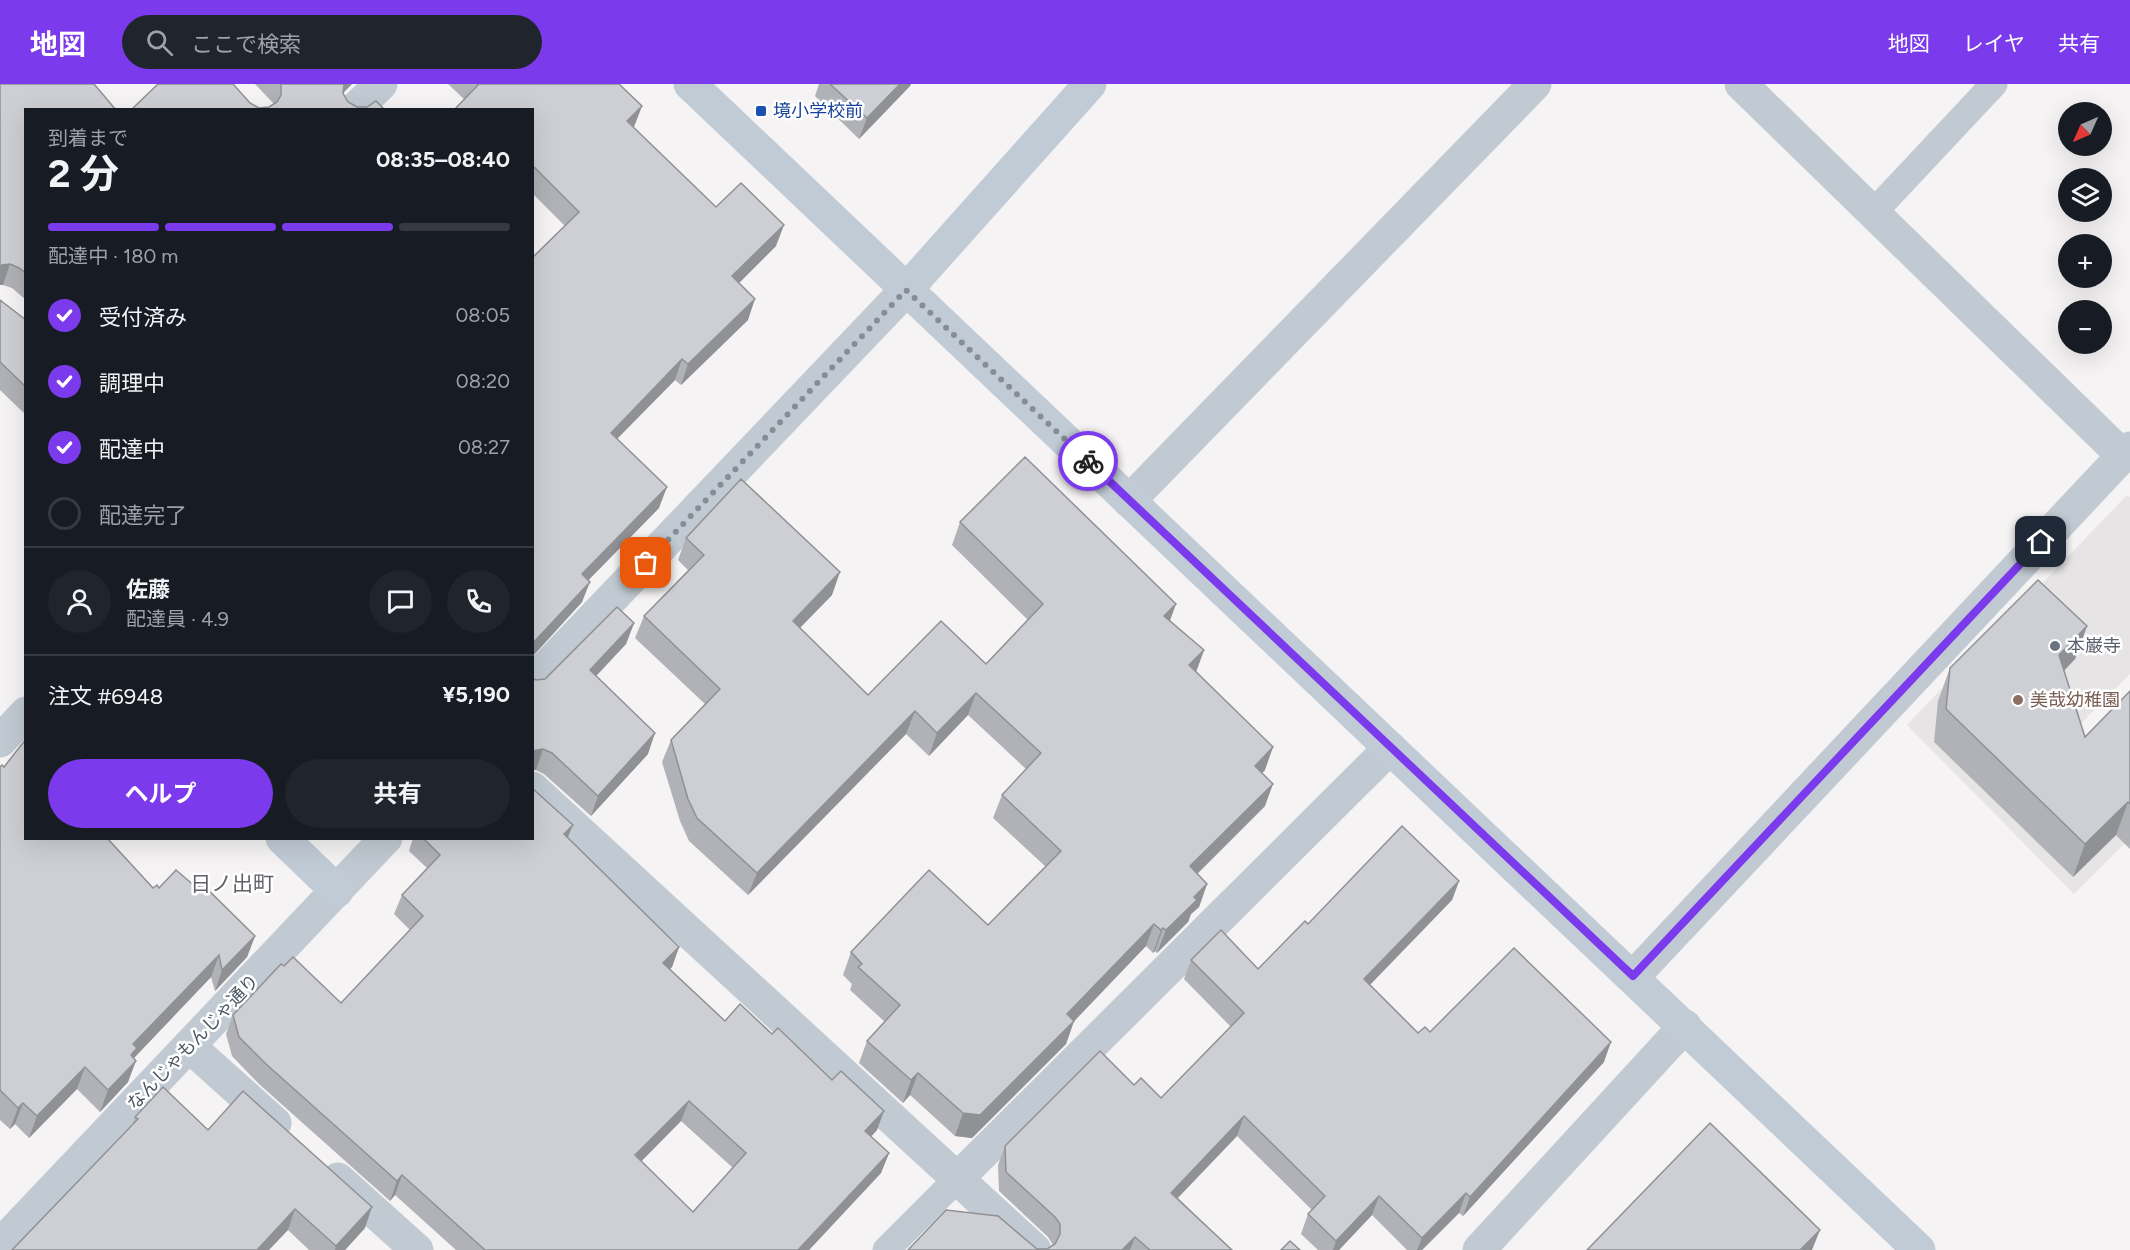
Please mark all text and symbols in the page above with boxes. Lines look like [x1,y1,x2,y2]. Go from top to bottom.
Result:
search box [122,15,542,69]
icon: search [143,26,176,59]
text: 地図 [30,27,86,61]
text: ここで検索 [191,31,301,58]
text: 地図 [1888,31,1930,56]
text: レイヤ [1963,31,2025,56]
text: 共有 [2058,31,2100,56]
place label: 境小学校前 [773,100,863,122]
north arrow [2058,102,2112,156]
map controls [2058,102,2112,354]
marker: 境小学校前 [754,104,768,118]
text: 到着まで [48,126,128,150]
text: 08:35–08:40 [376,146,510,173]
text: 2 分 [48,150,119,197]
button: layers [2058,168,2112,222]
button: + [2058,234,2112,288]
text: 配達中 · 180 m [48,244,178,268]
icon: check [48,299,81,332]
button: − [2058,300,2112,354]
text: 08:05 [456,303,510,327]
text: 受付済み [99,304,187,331]
icon: check [48,365,81,398]
text: 08:20 [456,369,510,393]
text: 調理中 [99,370,165,397]
icon: check [48,431,81,464]
courier [1058,431,1118,491]
text: 08:27 [458,435,510,459]
text: 配達中 [99,436,165,463]
icon: bike [1072,445,1105,478]
text: 配達完了 [99,502,187,529]
pin [2015,516,2066,567]
icon: home [2024,525,2057,558]
pin [620,537,671,588]
icon: bag [629,546,662,579]
button: person [48,570,111,633]
button: chat [369,570,432,633]
button: phone [447,570,510,633]
text: 佐藤 [126,576,170,603]
text: 配達員 · 4.9 [126,607,229,631]
place label: 本巌寺 [2067,635,2121,657]
marker: 本巌寺 [2048,639,2062,653]
text: ¥5,190 [442,681,510,708]
text: 注文 #6948 [48,683,163,710]
place label: 美哉幼稚園 [2030,689,2120,711]
marker: 美哉幼稚園 [2011,693,2025,707]
button: ヘルプ [48,759,273,828]
button: 共有 [285,759,510,828]
district label: 日ノ出町 [190,871,274,896]
street label: なんじゃもんじゃ通り [123,970,263,1114]

